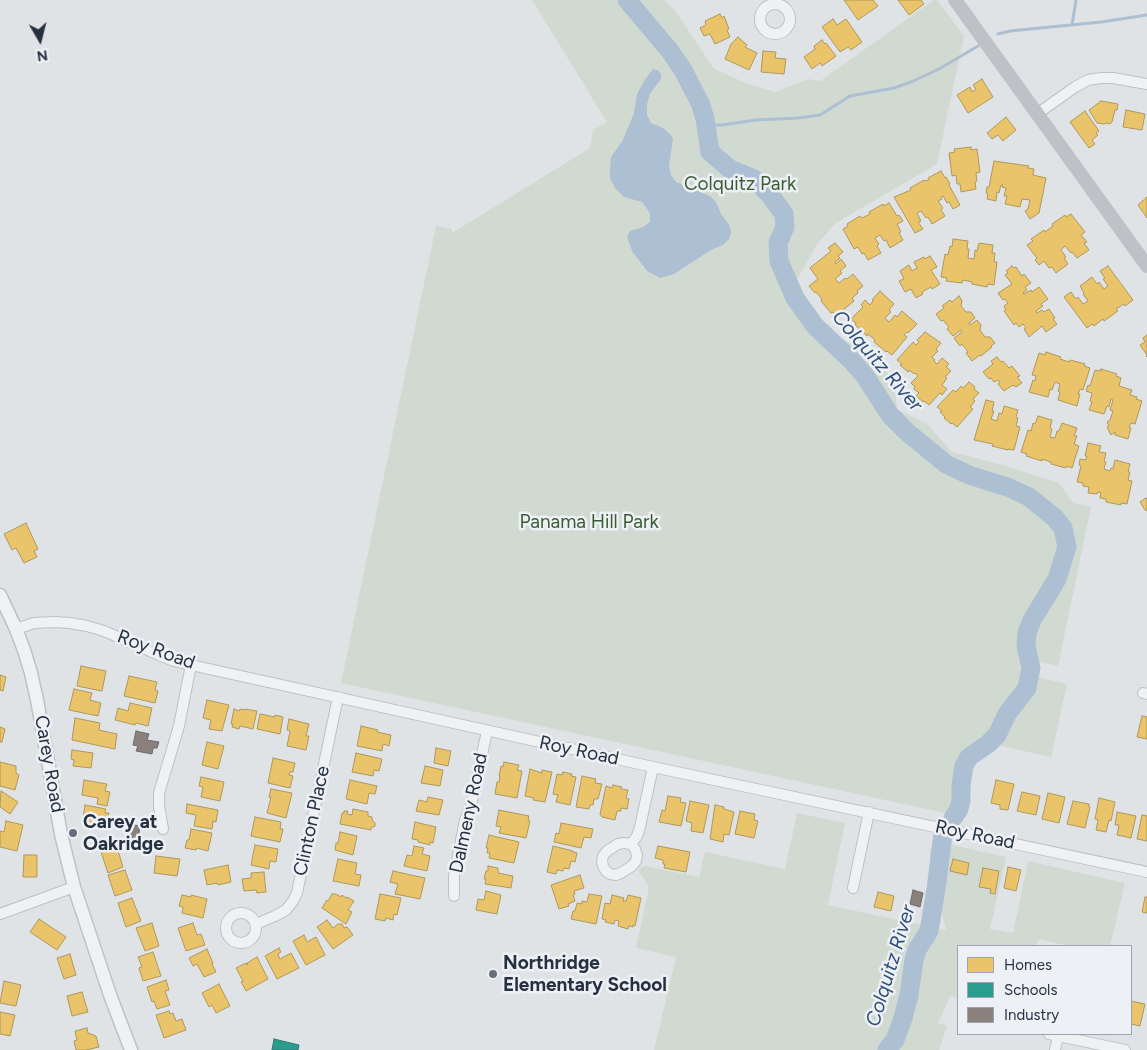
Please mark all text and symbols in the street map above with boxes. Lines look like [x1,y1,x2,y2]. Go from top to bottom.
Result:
north arrow [15,15,65,65]
text: N [36,46,49,65]
park label: Colquitz Park [684,173,796,195]
water label: Colquitz River [827,306,927,416]
park label: Panama Hill Park [519,511,659,533]
street label: Roy Road [114,625,198,675]
street label: Carey Road [29,714,69,814]
street label: Roy Road [537,731,621,771]
street label: Dalmeny Road [445,751,493,875]
street label: Clinton Place [289,764,335,878]
place label: Carey at Oakridge [83,811,164,855]
street label: Roy Road [933,815,1017,855]
marker: Carey at Oakridge [67,827,79,839]
water label: Colquitz River [861,902,921,1030]
legend [957,945,1132,1035]
place label: Northridge Elementary School [503,952,667,996]
text: Homes [1004,956,1052,974]
marker: Northridge Elementary School [487,968,499,980]
text: Schools [1004,981,1057,999]
text: Industry [1004,1006,1059,1024]

